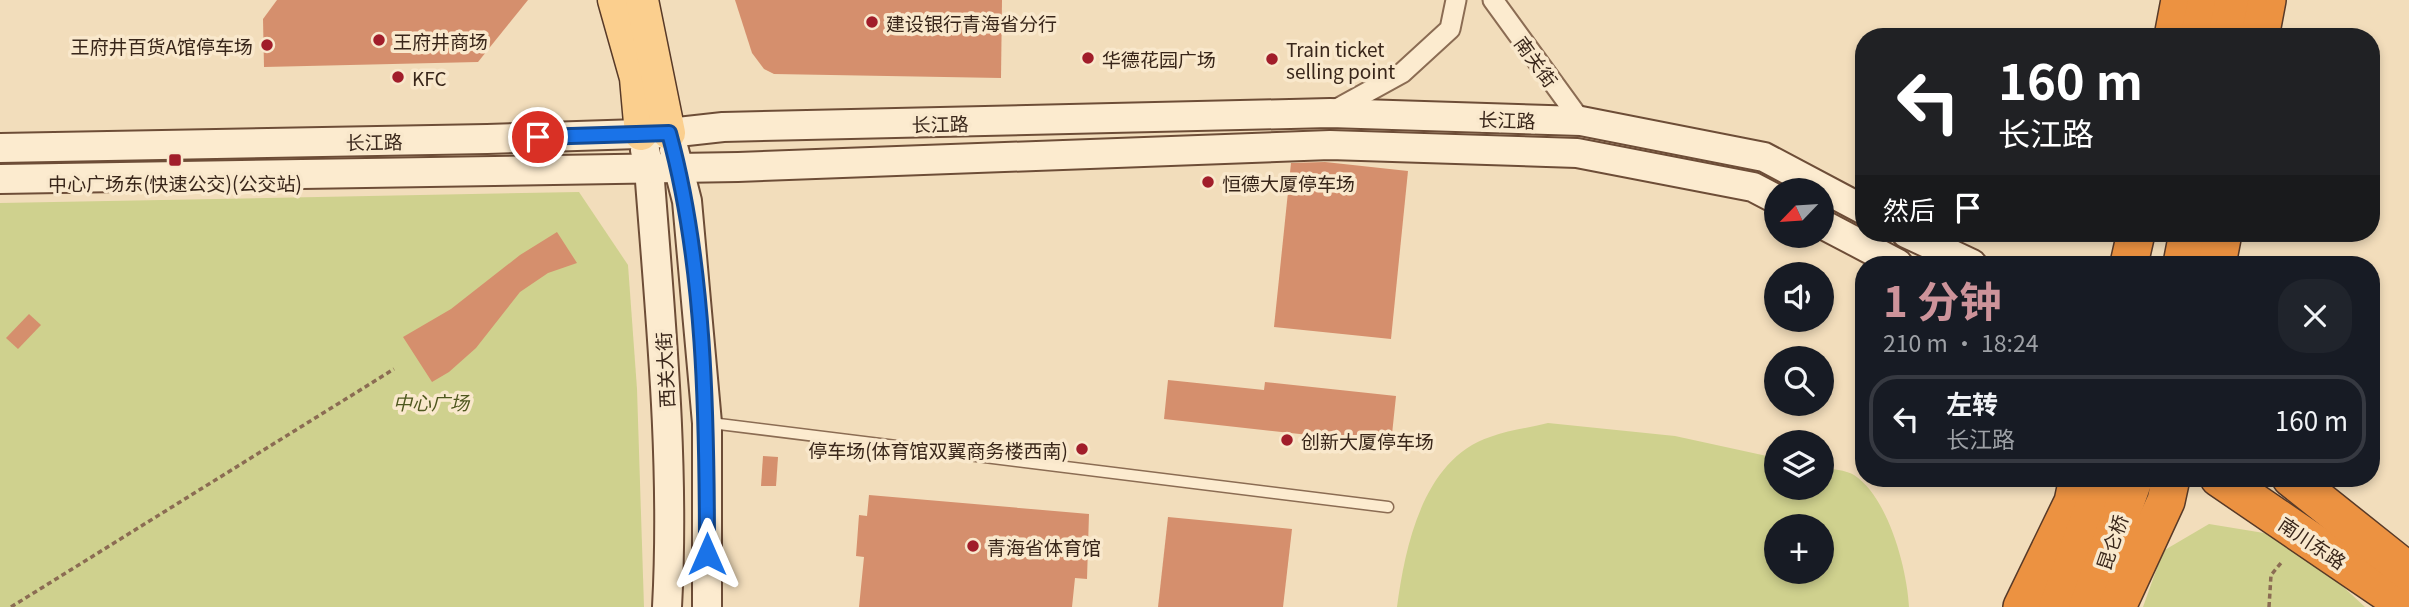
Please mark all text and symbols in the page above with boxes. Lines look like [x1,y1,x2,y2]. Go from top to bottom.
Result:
place label: 建设银行青海省分行 [886,9,1057,36]
marker: 建设银行青海省分行 [864,14,880,30]
place label: 王府井商场 [393,27,488,54]
street label: 南关街 [1509,30,1565,92]
place label: 王府井百货A馆停车场 [70,32,253,59]
marker: 王府井商场 [371,32,387,48]
place label: Train ticket selling point [1286,35,1395,84]
marker: 王府井百货A馆停车场 [259,37,275,53]
text: 160 m [1998,43,2143,114]
place label: 华德花园广场 [1102,45,1216,72]
marker: 华德花园广场 [1080,50,1096,66]
marker: Train ticket selling point [1264,51,1280,67]
icon: left [1883,56,1974,147]
place label: KFC [412,64,447,91]
marker: KFC [390,69,406,85]
street label: 长江路 [1478,105,1536,133]
pin [508,107,568,167]
street label: 长江路 [911,109,969,137]
text: 长江路 [1998,109,2094,155]
icon: arrive [519,118,557,156]
street label: 长江路 [345,127,403,155]
marker: 中心广场东(快速公交)(公交站) [167,152,183,168]
place label: 中心广场东(快速公交)(公交站) [48,169,302,196]
place label: 恒德大厦停车场 [1222,169,1355,196]
marker: 恒德大厦停车场 [1200,174,1216,190]
north arrow [1764,178,1834,248]
map controls [1764,178,1834,584]
icon: arrive [1949,189,1987,227]
text: 然后 [1883,190,1935,227]
button: sound [1764,262,1834,332]
text: 1 分钟 [1883,268,2001,329]
button: close [2278,279,2352,353]
text: 210 m · 18:24 [1883,325,2039,359]
street label: 西关大街 [649,331,679,409]
button: search [1764,346,1834,416]
text: 左转 [1946,384,1998,421]
park label: 中心广场 [393,388,471,415]
icon: left [1887,400,1925,438]
text: 160 m [2275,401,2348,438]
text: 长江路 [1946,421,2015,455]
place label: 创新大厦停车场 [1301,427,1434,454]
button: layers [1764,430,1834,500]
marker: 创新大厦停车场 [1279,432,1295,448]
place label: 停车场(体育馆双翼商务楼西南) [808,436,1068,463]
marker: 停车场(体育馆双翼商务楼西南) [1074,441,1090,457]
street label: 南川东路 [2274,510,2352,574]
street label: 昆仑桥 [2089,511,2133,573]
button: + [1764,514,1834,584]
position arrow [670,517,744,591]
place label: 青海省体育馆 [987,533,1101,560]
marker: 青海省体育馆 [965,538,981,554]

